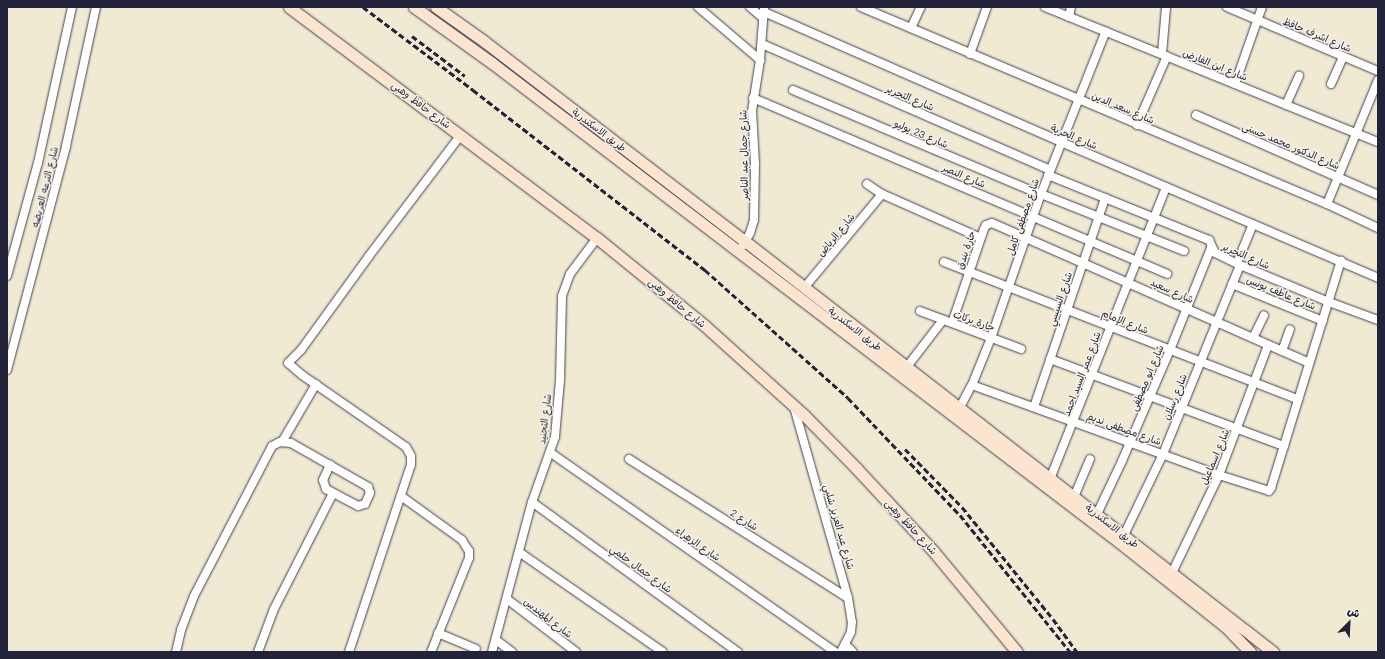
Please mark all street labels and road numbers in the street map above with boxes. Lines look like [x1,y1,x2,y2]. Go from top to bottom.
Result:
street label: شارع اشرف حافظ [1281,15,1353,55]
street label: شارع ابن الفارض [1181,47,1249,83]
street label: شارع حافظ وهبى [389,79,453,131]
street label: شارع التحرير [884,83,936,113]
street label: شارع سعد الدين [1090,89,1156,127]
street label: طريق الاسكندرية [570,106,628,154]
street label: شارع جمال عبد الناصر [737,110,751,200]
street label: شارع 23 يوليو [892,117,950,151]
street label: شارع الدكتور محمد حسنى [1241,120,1341,172]
street label: شارع الحرية [1049,122,1099,152]
street label: شارع الترعه العريضه [29,145,61,229]
street label: شارع النصر [941,162,987,190]
street label: شارع مصطفى كامل [1004,177,1042,257]
street label: شارع الرياض [815,211,857,259]
street label: حارة بندق [954,229,978,271]
street label: شارع التحرير [1220,240,1272,272]
street label: شارع السيسي [1045,270,1075,328]
street label: شارع عاطف يونس [1245,274,1317,312]
street label: شارع حافظ وهبى [646,276,708,330]
street label: شارع سعيد [1149,276,1195,306]
street label: طريق الاسكندرية [826,304,884,354]
street label: شارع الإمام [1100,307,1150,337]
street label: حارة بركات [952,308,996,334]
street label: شارع عمر السيد احمد [1060,330,1104,418]
street label: شارع ابو مصطفى [1128,343,1166,413]
street label: شارع رسلان [1160,372,1190,422]
street label: شارع التجنيد [536,393,554,445]
street label: شارع مصطفى نديم [1085,410,1163,448]
street label: شارع اسماعيل [1198,427,1232,487]
street label: شارع عبد العزيز شلبي [821,483,857,571]
street label: شارع حافظ وهبى [882,497,940,557]
street label: طريق الاسكندرية [1083,501,1141,551]
street label: شارع 2 [728,507,760,533]
street label: شارع الزهراء [673,524,723,564]
street label: شارع جمال حلمي [608,543,674,595]
street label: شارع المهندس [521,595,575,641]

